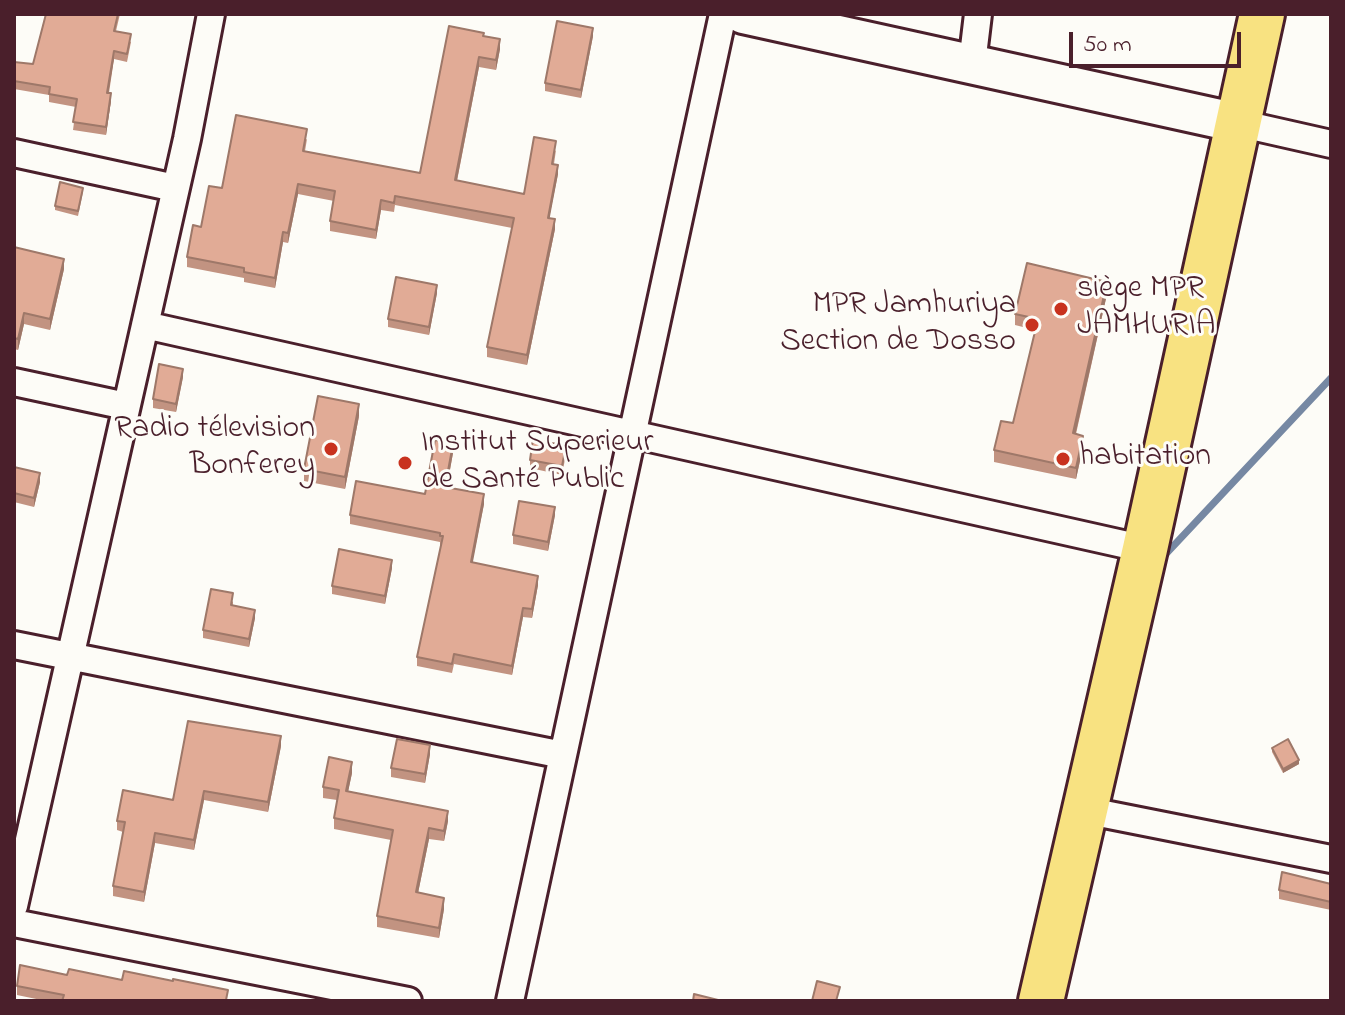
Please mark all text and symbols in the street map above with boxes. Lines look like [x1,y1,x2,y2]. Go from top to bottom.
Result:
scale bar [1073,16,1245,66]
text: 50 m [1083,28,1132,63]
place label: siège MPR JAMHURIA [1077,272,1215,347]
place label: MPR Jamhuriya Section de Dosso [780,288,1016,363]
marker: siège MPR JAMHURIA [1052,300,1070,318]
marker: MPR Jamhuriya Section de Dosso [1023,316,1041,334]
place label: Radio télevision Bonferey [114,412,315,487]
place label: Institut Superieur de Santé Public [421,426,653,501]
marker: Radio télevision Bonferey [322,440,340,458]
place label: habitation [1079,440,1211,478]
marker: habitation [1054,450,1072,468]
marker: Institut Superieur de Santé Public [396,454,414,472]

